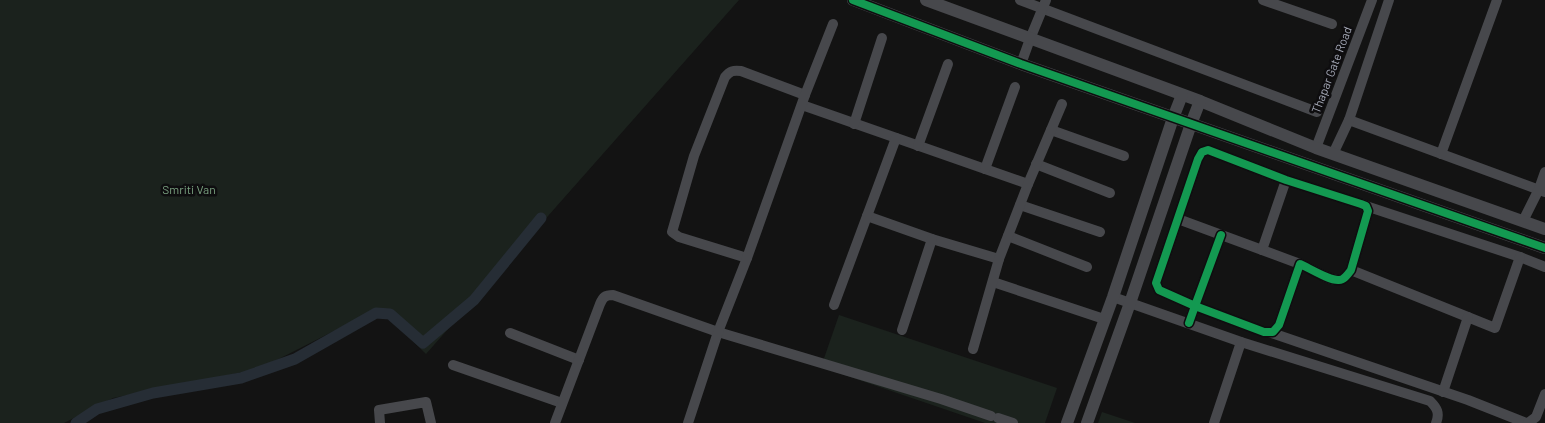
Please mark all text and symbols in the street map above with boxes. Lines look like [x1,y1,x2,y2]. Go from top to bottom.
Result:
street label: Thapar Gate Road [1308,24,1354,115]
park label: Smriti Van [162,182,216,196]

